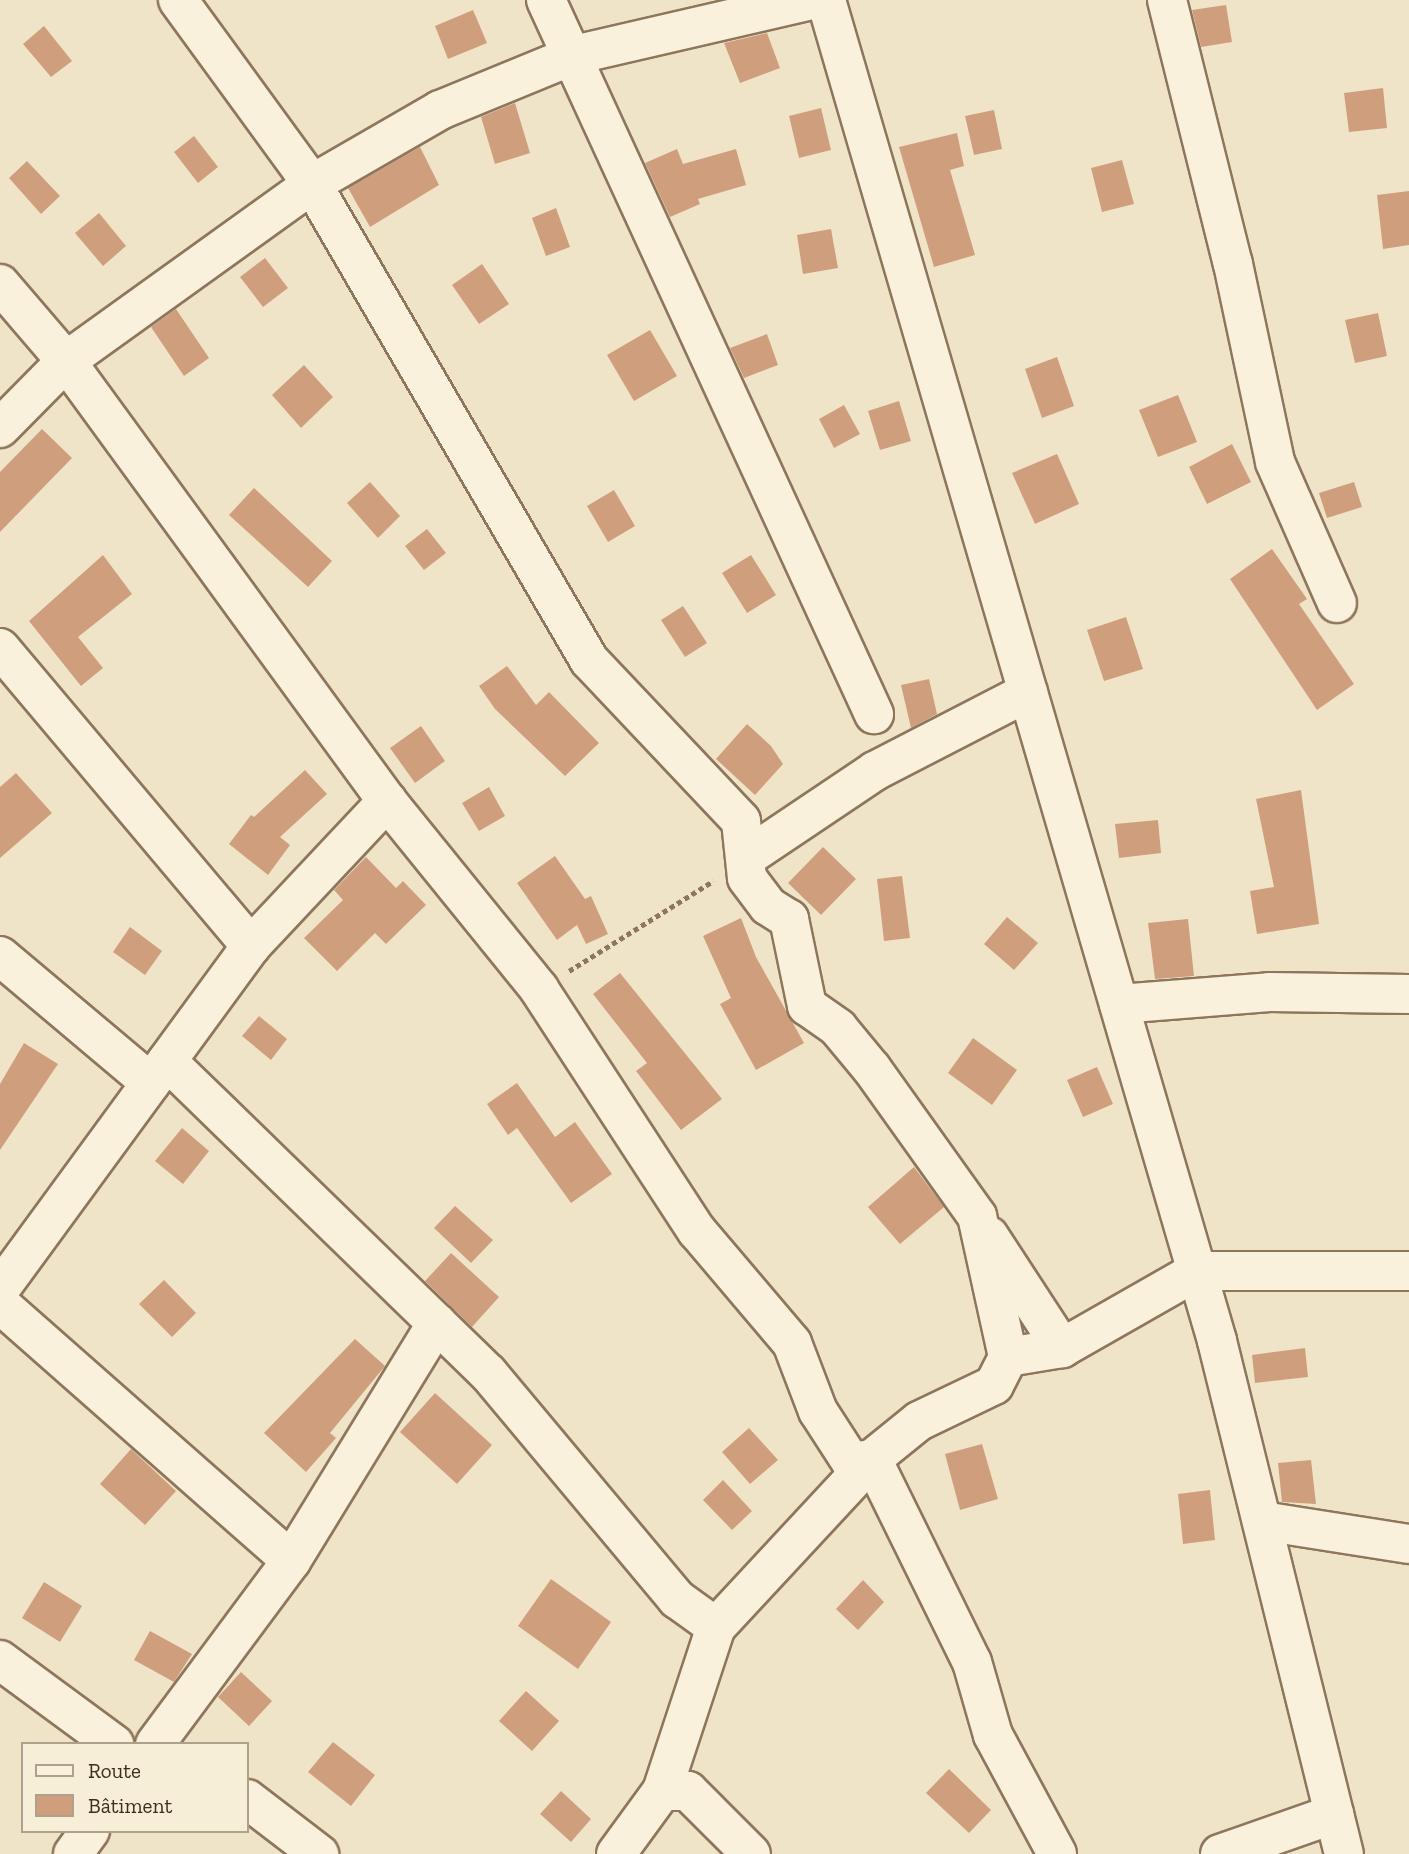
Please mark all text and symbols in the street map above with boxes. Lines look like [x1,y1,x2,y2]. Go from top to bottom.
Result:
legend [21,1742,248,1833]
text: Route [88,1758,141,1783]
text: Bâtiment [88,1793,172,1818]

